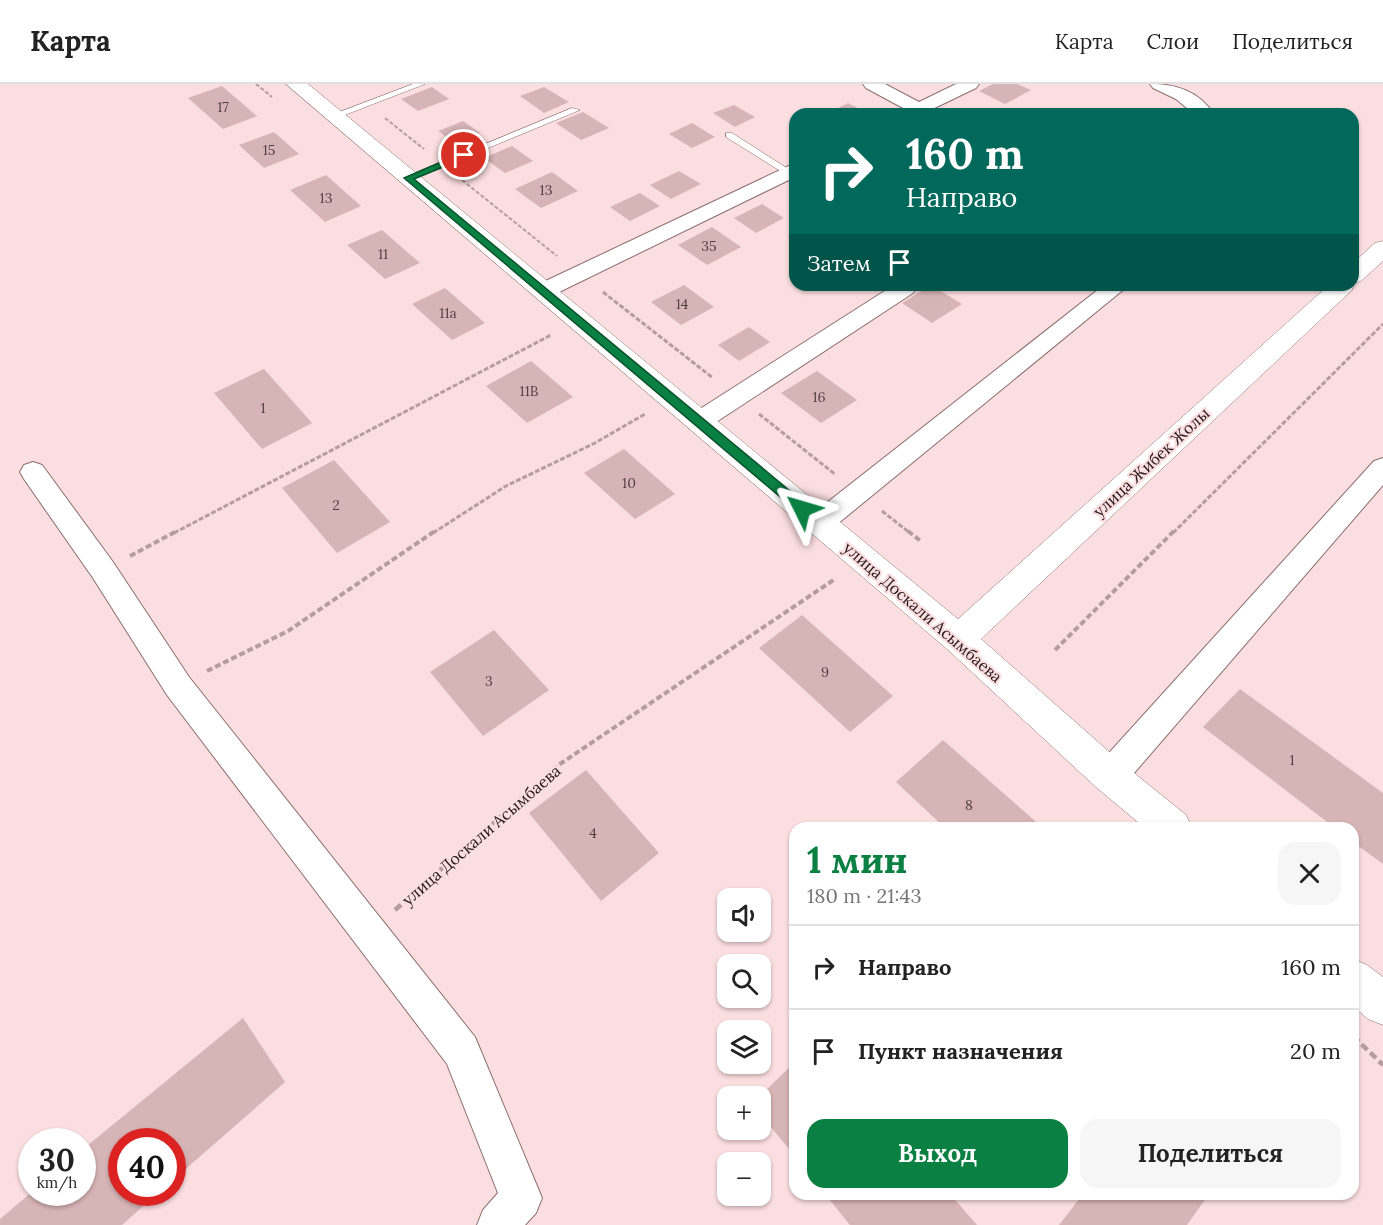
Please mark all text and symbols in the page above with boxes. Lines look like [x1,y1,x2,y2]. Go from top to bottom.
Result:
text: Карта [30,23,111,59]
text: Карта [1055,28,1114,55]
text: Слои [1147,28,1199,55]
text: Поделиться [1232,28,1353,55]
house number: 17 [217,98,229,116]
text: 160 m [906,127,1024,181]
pin [438,129,489,180]
icon: right [807,132,885,210]
icon: arrive [447,138,480,171]
house number: 15 [263,141,275,159]
text: Направо [906,180,1017,214]
house number: 13 [540,181,553,199]
house number: 13 [320,189,333,207]
house number: 35 [701,237,717,255]
house number: 11 [378,245,388,263]
icon: arrive [883,246,916,279]
text: Затем [807,249,871,277]
house number: 14 [676,295,689,313]
house number: 11а [439,304,457,322]
house number: 11В [520,382,539,400]
house number: 16 [812,388,826,406]
house number: 1 [260,399,266,417]
street label: улица Жибек Жолы [1089,403,1213,521]
house number: 10 [622,474,636,492]
position arrow [770,477,834,541]
house number: 2 [332,496,340,514]
street label: улица Доскали Асымбаева [839,537,1007,687]
house number: 9 [821,663,829,681]
house number: 3 [485,672,493,690]
house number: 1 [1289,751,1295,769]
street label: улица Доскали Асымбаева [397,760,565,910]
house number: 8 [965,796,973,814]
house number: 4 [589,824,597,842]
text: 1 мин [807,837,908,883]
button: close [1278,842,1341,905]
text: 180 m · 21:43 [807,883,922,908]
map controls [717,888,771,1206]
button: sound [717,888,771,942]
icon: right [807,951,840,984]
text: Направо [858,953,952,981]
text: 160 m [1281,953,1341,981]
button: search [717,954,771,1008]
button: layers [717,1020,771,1074]
icon: arrive [807,1035,840,1068]
text: Пункт назначения [858,1037,1063,1065]
text: 20 m [1290,1037,1341,1065]
button: + [717,1086,771,1140]
button: Выход [807,1119,1068,1188]
button: Поделиться [1080,1119,1341,1188]
speed limit sign: 40 [108,1128,186,1206]
text: 30 [39,1141,75,1179]
button: − [717,1152,771,1206]
text: km/h [37,1173,77,1192]

